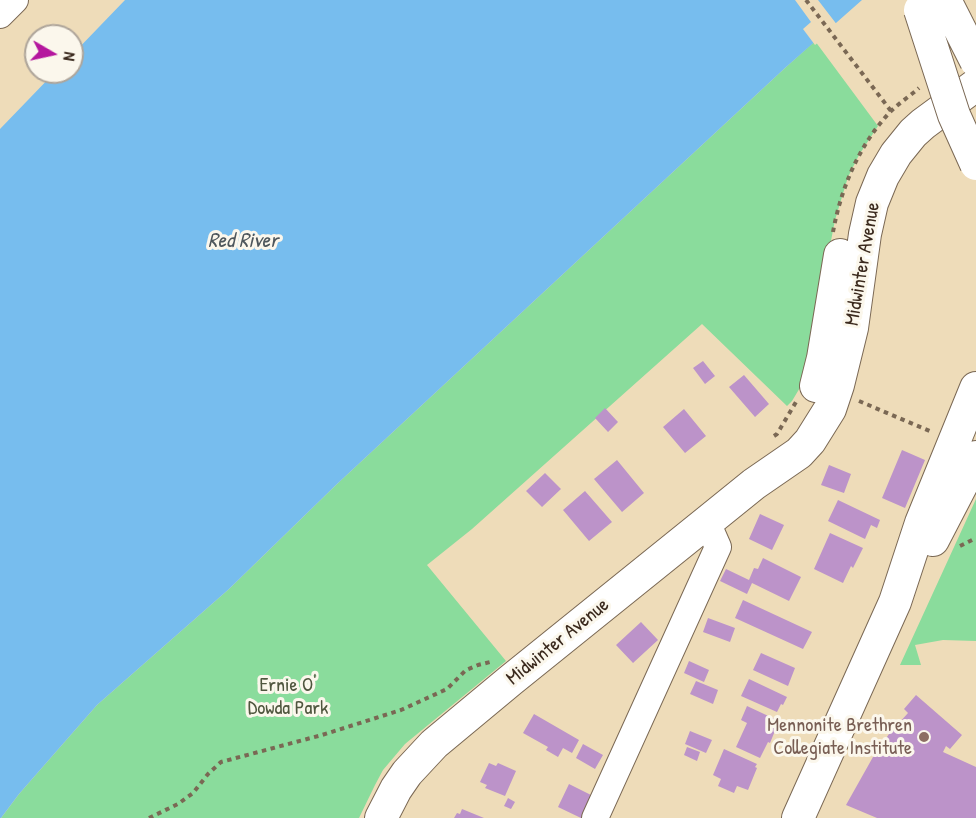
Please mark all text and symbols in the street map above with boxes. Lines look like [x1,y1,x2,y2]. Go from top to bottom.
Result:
north arrow [24,24,84,84]
text: N [58,51,81,62]
street label: Midwinter Avenue [840,200,886,328]
water label: Red River [208,228,278,254]
street label: Midwinter Avenue [502,593,614,691]
park label: Ernie O' Dowda Park [248,674,328,721]
place label: Mennonite Brethren Collegiate Institute [767,714,912,761]
marker: Mennonite Brethren Collegiate Institute [917,730,931,744]

